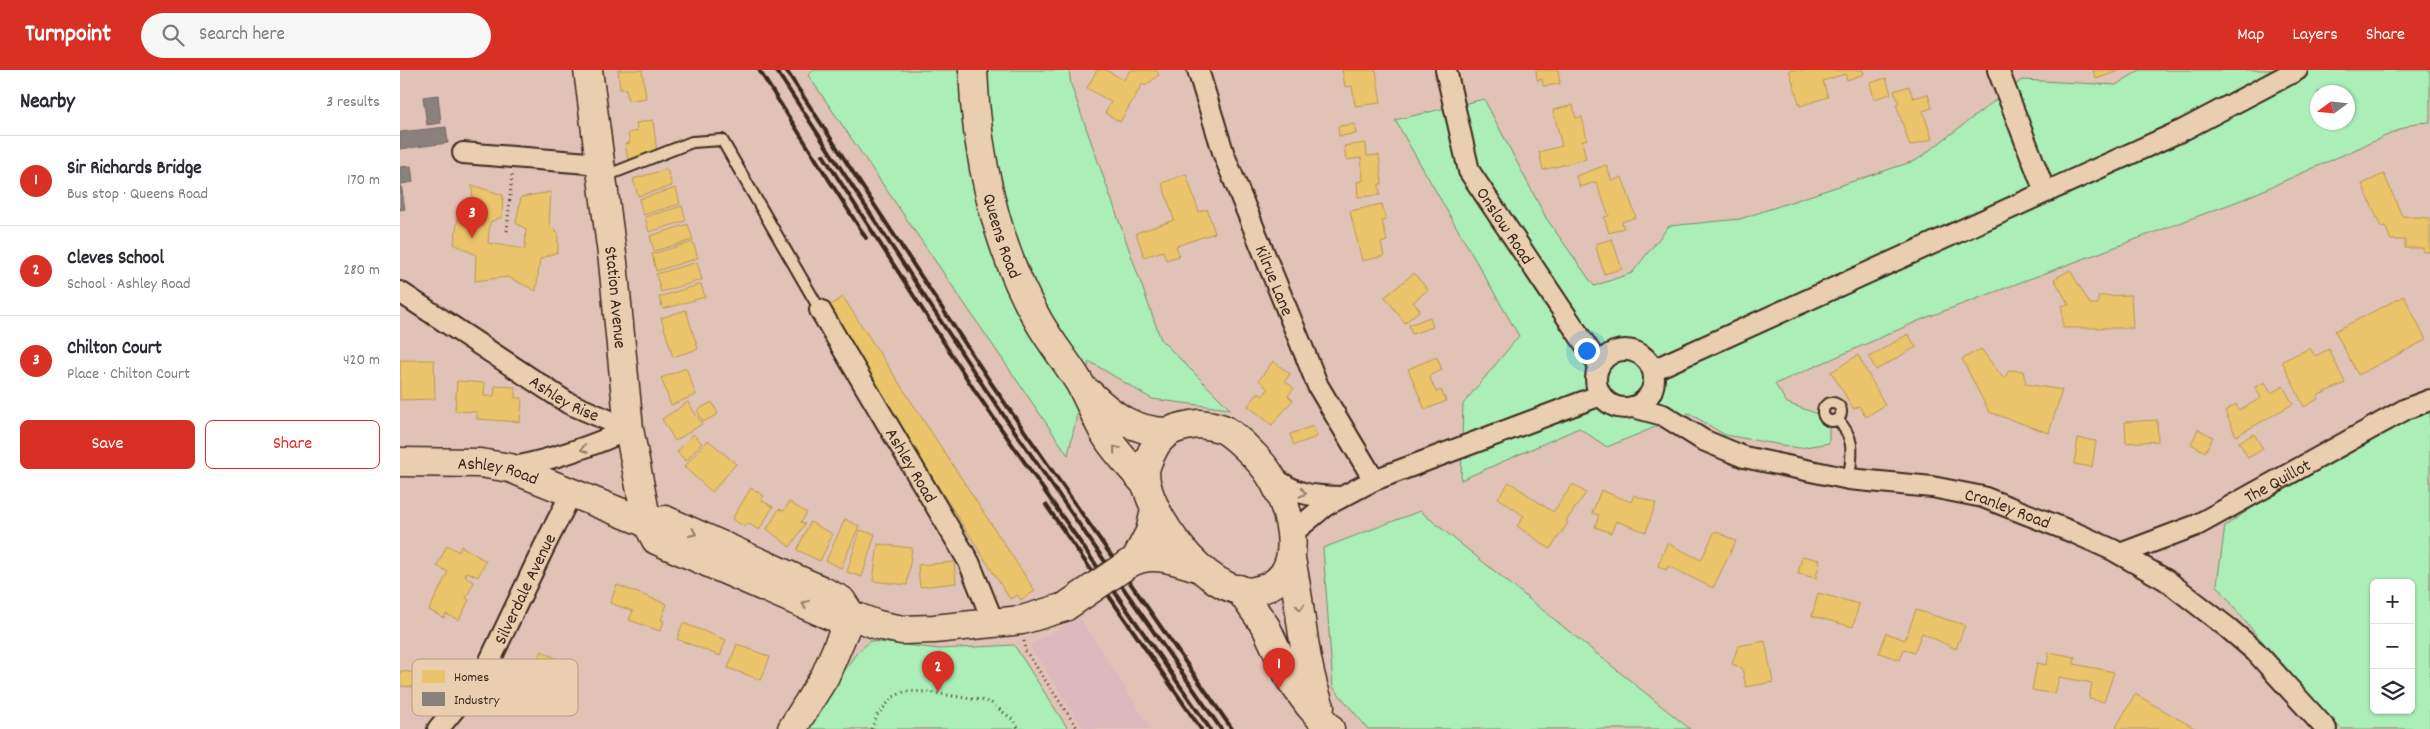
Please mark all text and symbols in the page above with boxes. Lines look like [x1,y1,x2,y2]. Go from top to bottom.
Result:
search box [141,13,491,58]
text: Turnpoint [25,18,111,52]
icon: search [159,21,187,49]
text: Search here [199,22,285,49]
text: Map [2237,23,2264,48]
text: Layers [2292,23,2338,48]
text: Share [2366,23,2405,48]
north arrow [2310,85,2355,130]
text: Nearby [20,88,75,118]
text: 3 results [326,91,380,114]
text: Sir Richards Bridge [67,156,202,183]
text: 1 [34,169,38,192]
text: 170 m [347,169,380,192]
text: Bus stop · Queens Road [67,183,208,206]
street label: Onslow Road [1468,183,1538,270]
street label: Queens Road [975,191,1026,283]
pin: 3 [456,197,488,238]
street label: Kilrue Lane [1247,242,1298,320]
street label: Station Avenue [596,245,631,350]
text: Cleves School [67,246,164,273]
text: 2 [33,259,40,282]
text: 280 m [343,259,380,282]
text: School · Ashley Road [67,273,191,296]
text: Chilton Court [67,336,162,363]
your location [1574,338,1600,364]
text: 3 [32,349,40,372]
text: 420 m [343,349,380,372]
text: Place · Chilton Court [67,363,190,386]
street label: Ashley Rise [523,371,602,430]
button: Save [20,420,195,469]
button: Share [205,420,380,469]
street label: Ashley Road [878,424,941,508]
one-way arrow [581,443,589,453]
one-way arrow [1113,446,1121,455]
street label: Ashley Road [457,453,542,493]
street label: The Quillot [2241,454,2316,511]
street label: Cranley Road [1962,484,2053,537]
one-way arrow [1298,487,1307,498]
one-way arrow [688,526,697,537]
street label: Silverdale Avenue [489,530,564,649]
map controls [2370,579,2415,714]
button: + [2370,579,2415,624]
one-way arrow [801,600,810,611]
one-way arrow [1295,603,1306,611]
button: − [2370,624,2415,669]
pin: 1 [1263,648,1295,689]
pin: 2 [922,651,954,692]
legend [412,659,578,716]
text: Homes [454,668,489,688]
button: layers [2370,669,2415,714]
text: Industry [454,691,500,711]

